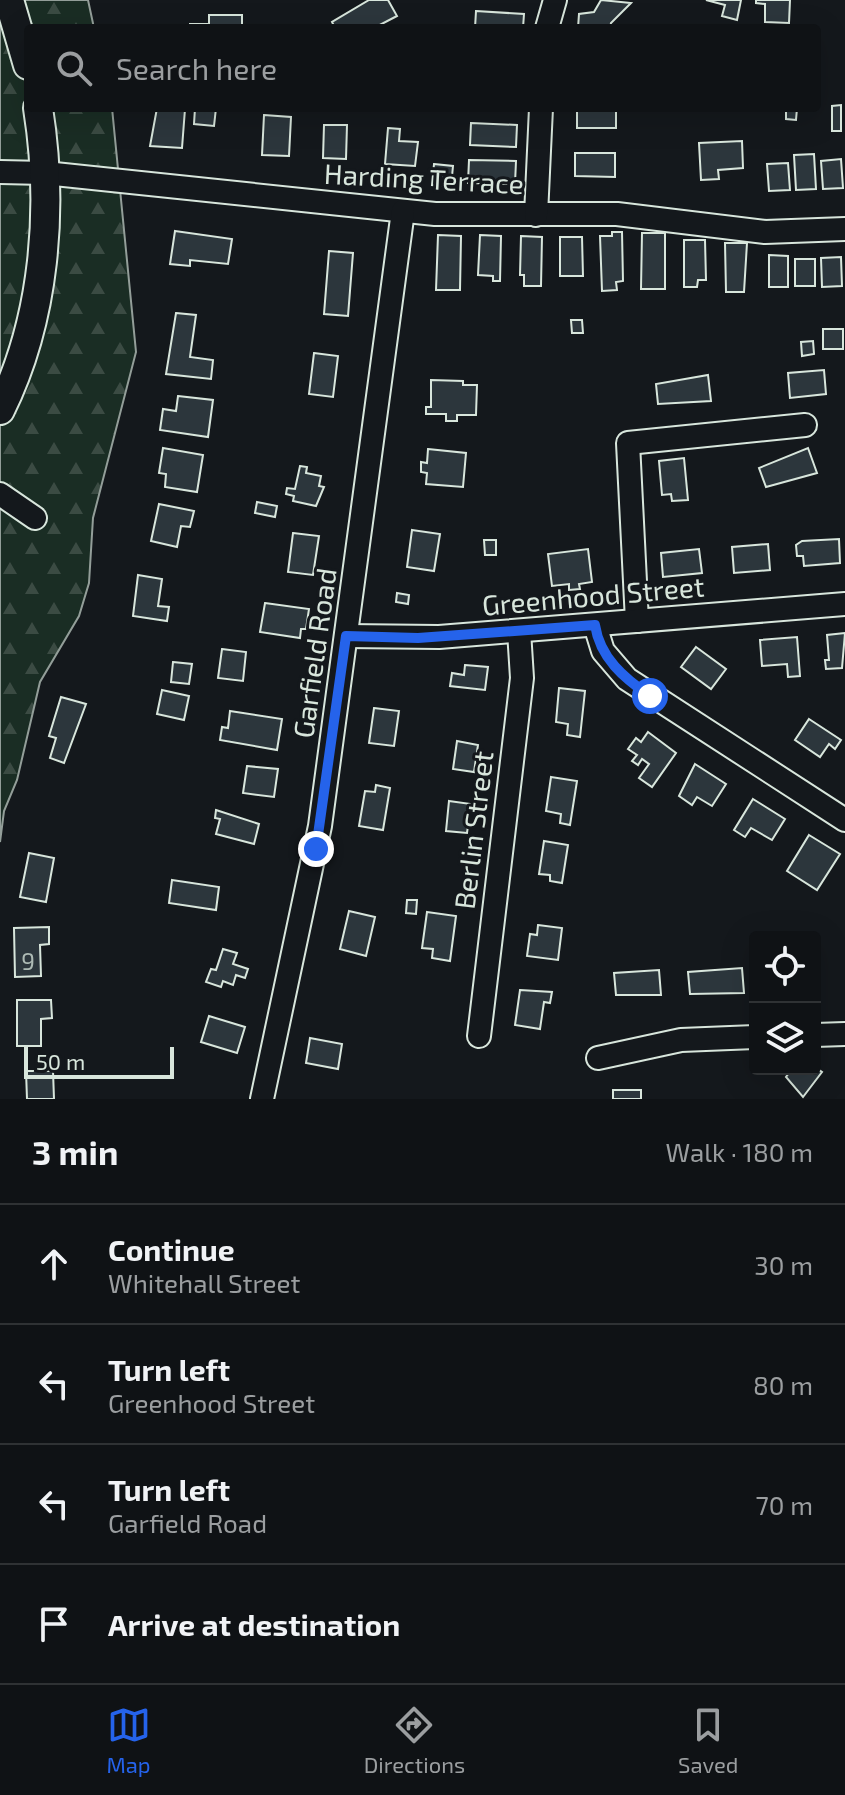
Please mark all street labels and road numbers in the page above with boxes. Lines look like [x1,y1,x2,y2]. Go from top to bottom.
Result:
street label: Harding Terrace [323,156,525,200]
street label: Garfield Road [285,566,343,740]
street label: Greenhood Street [480,568,706,622]
street label: Berlin Street [446,749,500,911]

